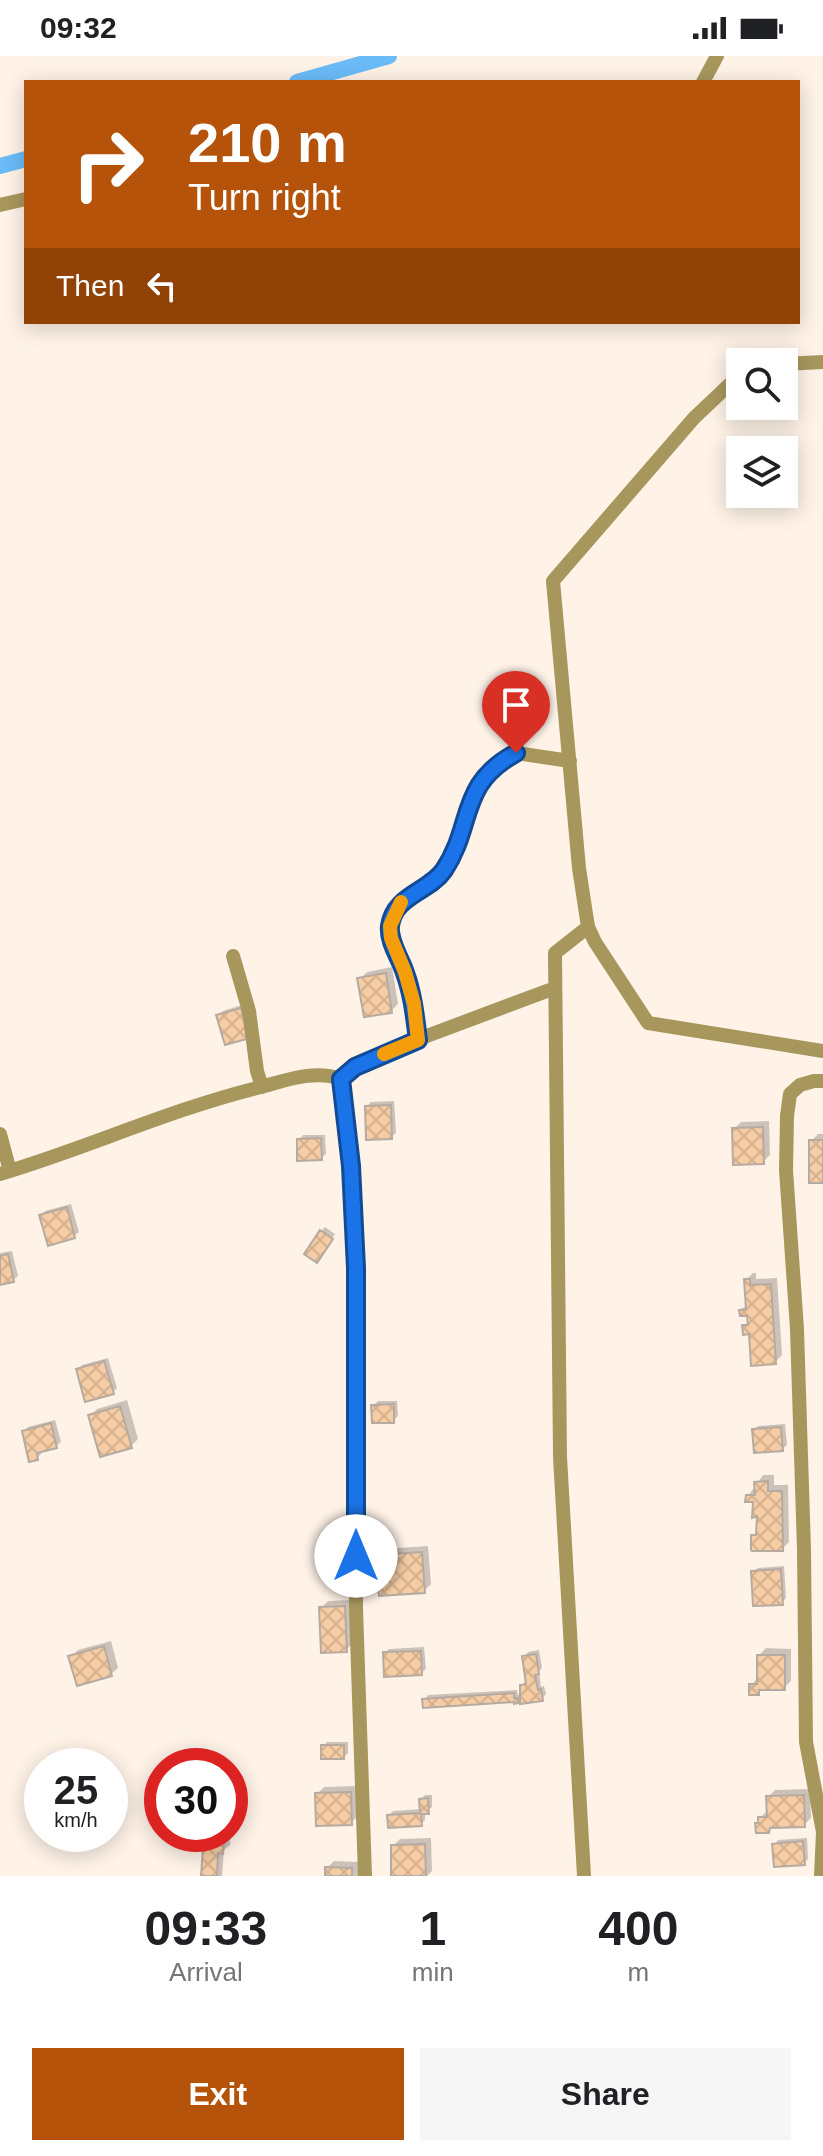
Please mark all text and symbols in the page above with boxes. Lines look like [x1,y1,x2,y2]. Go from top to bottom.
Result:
text: 09:32 [40,11,117,44]
text: 210 m [188,111,347,174]
icon: right [56,112,160,216]
text: Turn right [188,177,341,218]
icon: left [140,264,184,308]
text: Then [56,269,124,302]
map controls [726,348,798,508]
button: search [726,348,798,420]
button: layers [726,436,798,508]
pin [482,671,550,753]
icon: arrive [494,683,538,727]
position arrow [314,1514,398,1598]
speed limit sign: 30 [144,1748,248,1852]
text: 25 [54,1768,98,1812]
text: km/h [54,1809,98,1831]
text: 09:33 [145,1902,267,1955]
text: 1 [419,1902,446,1955]
text: 400 [598,1902,678,1955]
text: Arrival [169,1957,243,1987]
text: min [412,1957,454,1987]
text: m [628,1957,649,1987]
button: Exit [32,2048,404,2140]
button: Share [420,2048,791,2140]

